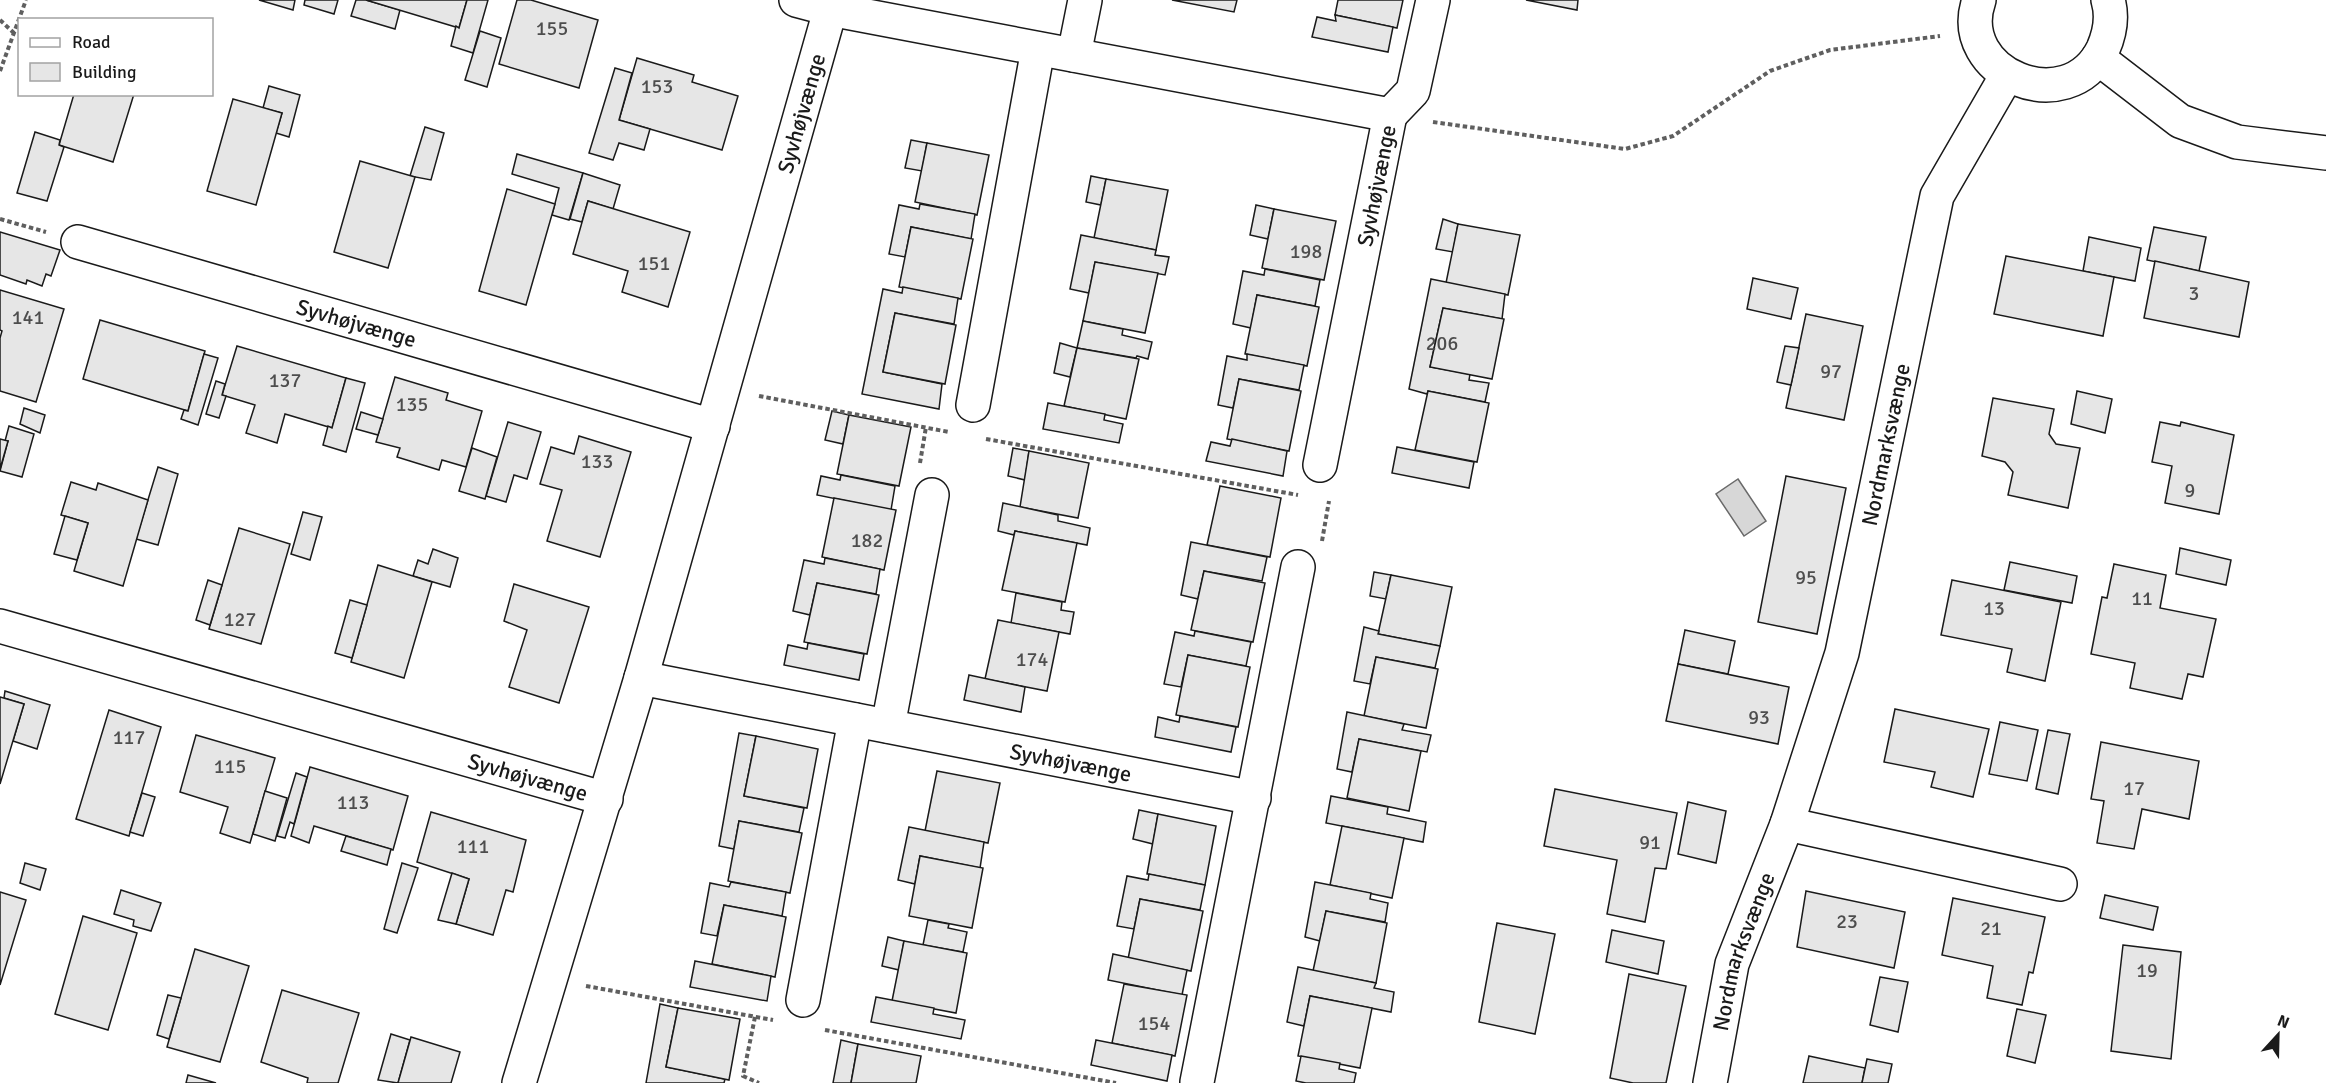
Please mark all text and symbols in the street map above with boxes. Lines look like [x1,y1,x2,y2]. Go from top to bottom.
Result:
house number: 155 [536,16,568,41]
legend [18,18,213,96]
text: Road [72,31,111,53]
street label: Syvhøjvænge [771,50,831,176]
text: Building [72,61,136,83]
house number: 153 [641,74,673,99]
street label: Syvhøjvænge [1351,122,1401,249]
house number: 198 [1290,239,1322,264]
house number: 151 [638,251,670,276]
house number: 3 [2189,281,2199,306]
street label: Syvhøjvænge [294,293,420,353]
house number: 141 [12,305,44,330]
house number: 206 [1426,331,1458,356]
house number: 97 [1820,359,1842,384]
street label: Nordmarksvænge [1855,361,1915,528]
house number: 137 [269,368,301,393]
house number: 135 [396,392,428,417]
house number: 133 [581,449,613,474]
house number: 9 [2185,478,2195,503]
house number: 182 [851,528,883,553]
house number: 95 [1795,565,1817,590]
house number: 11 [2131,586,2153,611]
house number: 13 [1983,596,2005,621]
house number: 127 [224,607,256,632]
house number: 174 [1016,647,1048,672]
house number: 93 [1748,705,1770,730]
house number: 117 [113,725,145,750]
street label: Syvhøjvænge [1008,737,1134,787]
street label: Syvhøjvænge [465,747,591,807]
house number: 115 [214,754,246,779]
house number: 17 [2123,776,2145,801]
house number: 113 [337,790,369,815]
house number: 91 [1639,830,1661,855]
house number: 111 [457,834,489,859]
street label: Nordmarksvænge [1706,868,1780,1033]
house number: 23 [1836,909,1858,934]
house number: 21 [1980,916,2002,941]
house number: 19 [2136,958,2158,983]
north arrow [2248,1005,2308,1065]
house number: 154 [1138,1011,1170,1036]
text: N [2274,1011,2292,1033]

